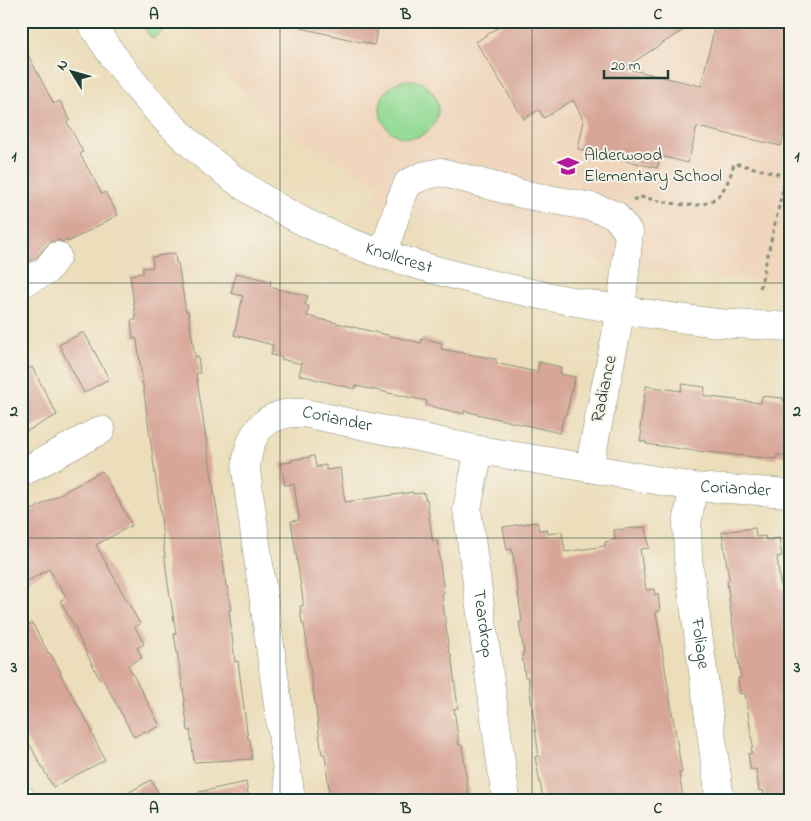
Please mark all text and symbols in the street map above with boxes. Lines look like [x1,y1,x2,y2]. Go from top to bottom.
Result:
text: A [149,3,159,27]
text: B [400,3,412,27]
text: C [654,3,663,27]
north arrow [48,48,98,98]
scale bar [604,48,667,80]
text: N [52,55,74,75]
text: 20 m [611,55,641,77]
place label: Alderwood Elementary School [584,143,722,190]
text: 1 [11,145,17,169]
text: 1 [794,145,800,169]
school or university icon: Alderwood Elementary School [555,153,581,179]
street label: Knollcrest [361,236,435,282]
street label: Radiance [585,352,625,425]
text: 2 [9,400,18,424]
street label: Coriander [300,400,374,440]
text: 2 [792,400,801,424]
street label: Coriander [700,474,772,505]
street label: Teardrop [465,588,500,660]
street label: Foliage [683,616,716,672]
text: 3 [10,656,18,680]
text: 3 [793,656,801,680]
text: A [149,797,159,821]
text: B [400,797,412,821]
text: C [654,797,663,821]

